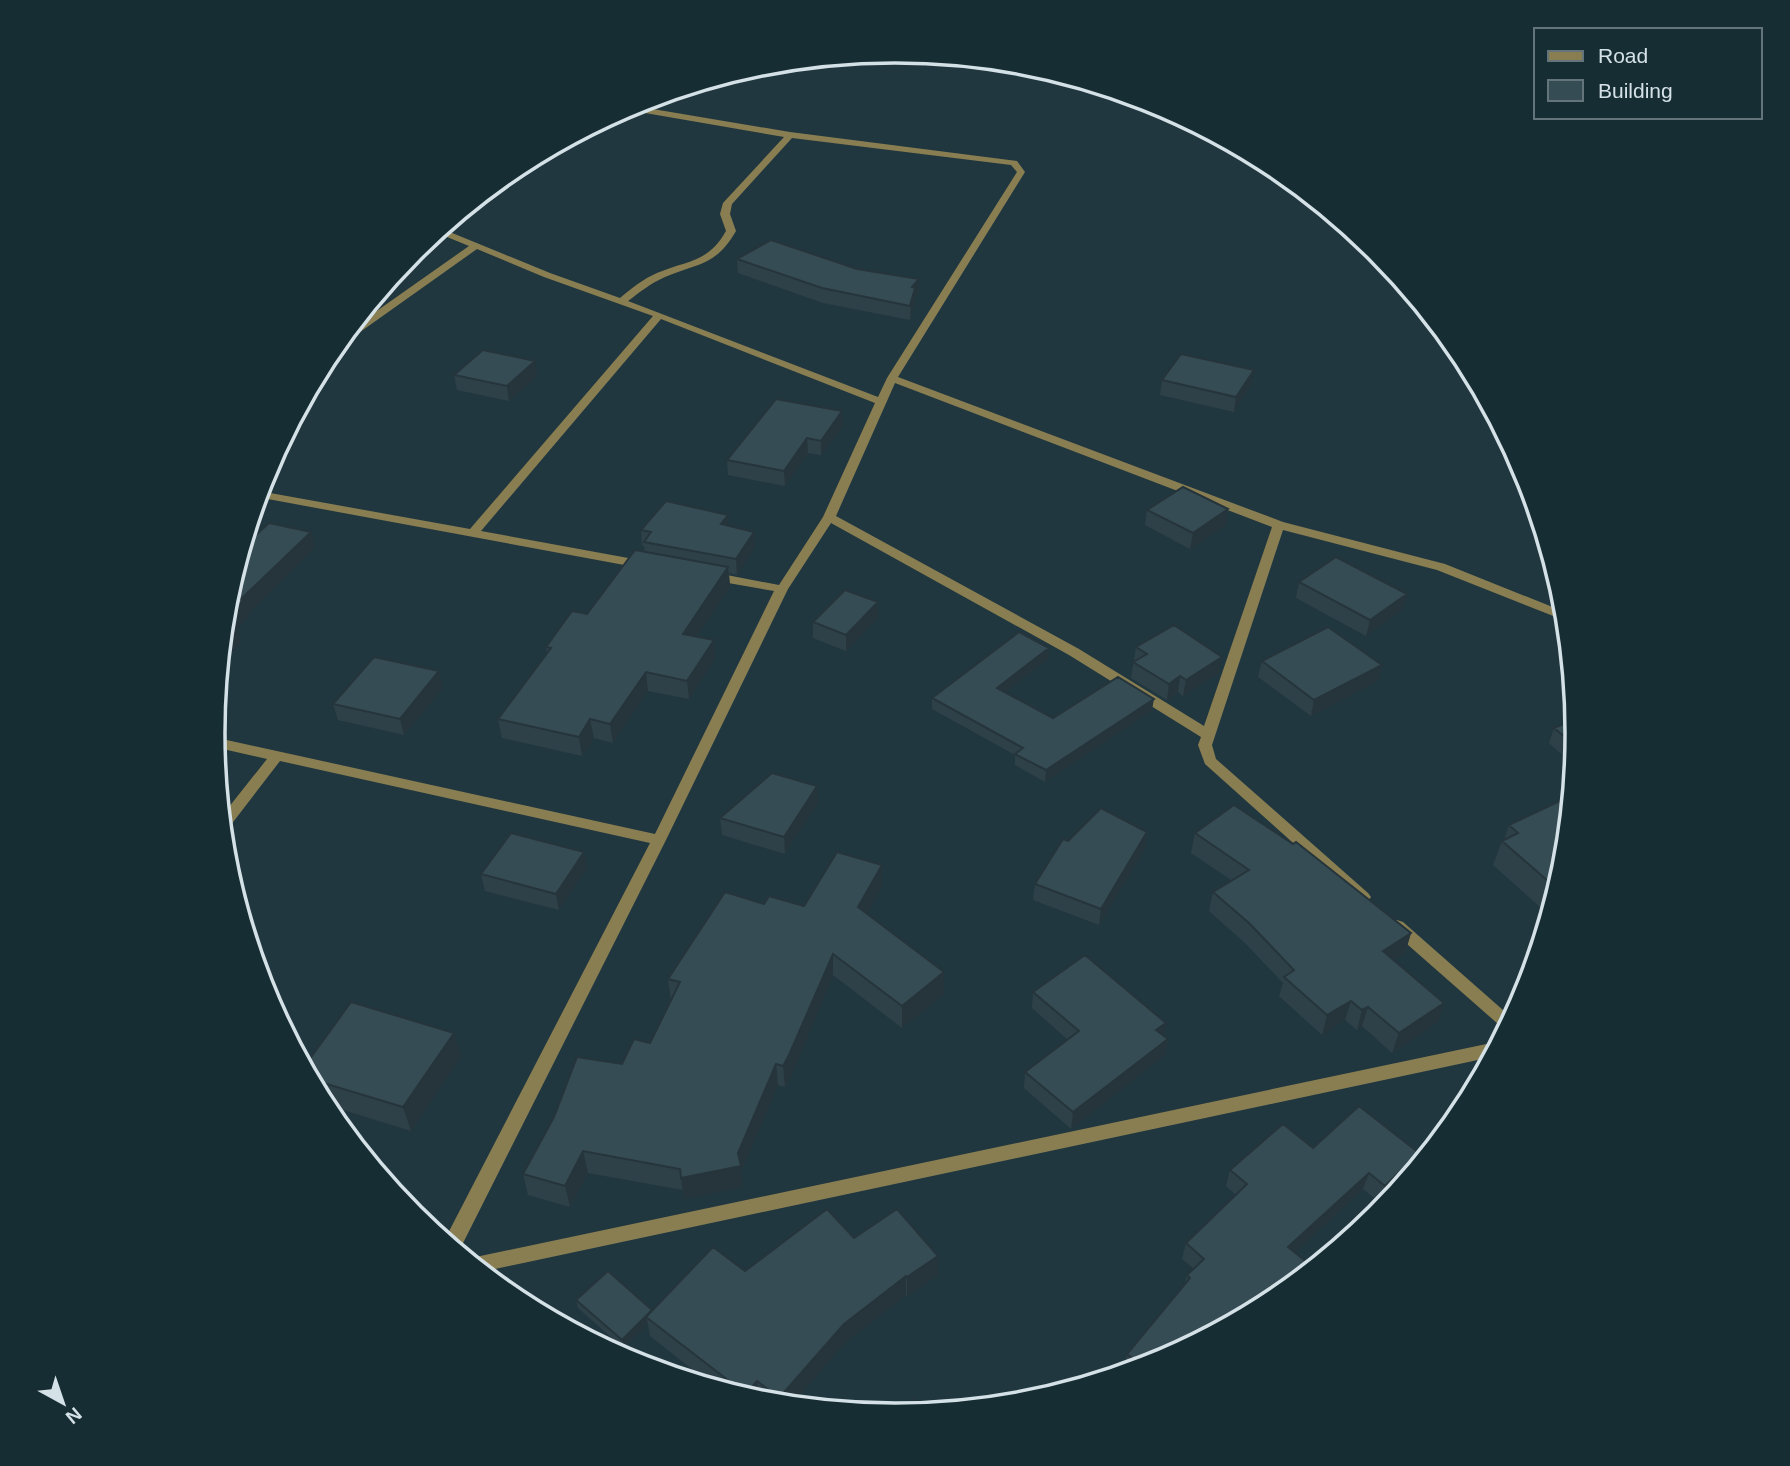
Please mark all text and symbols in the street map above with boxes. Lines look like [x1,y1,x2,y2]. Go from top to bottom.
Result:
legend [1534,28,1762,119]
text: Road [1598,44,1648,67]
text: Building [1598,79,1673,102]
north arrow [28,1368,98,1438]
text: N [62,1403,86,1428]

